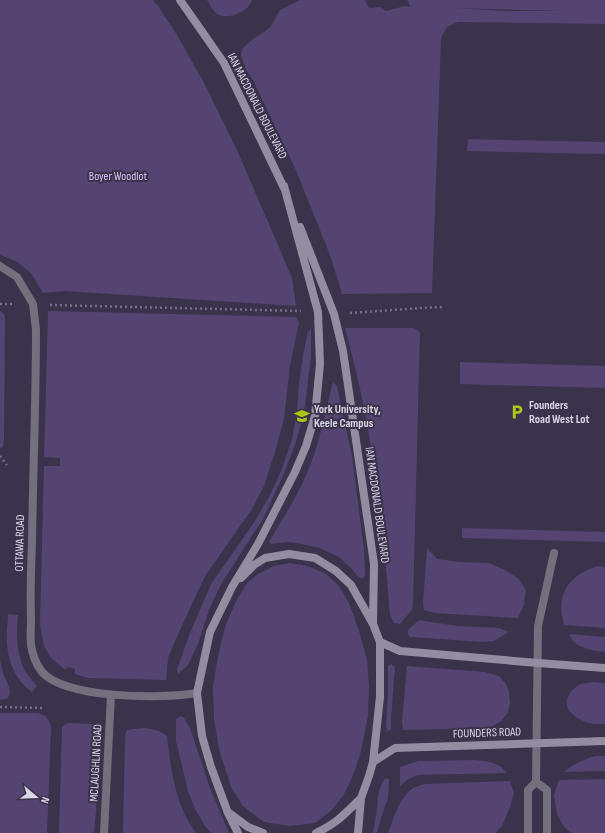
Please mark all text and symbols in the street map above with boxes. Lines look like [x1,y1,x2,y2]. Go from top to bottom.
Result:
street label: IAN MACDONALD BOULEVARD [224,50,290,162]
park label: Boyer Woodlot [89,169,148,184]
place label: Founders Road West Lot [529,398,590,427]
place label: York University, Keele Campus [314,402,381,431]
parking icon: Founders Road West Lot [508,403,526,421]
school or university icon: York University, Keele Campus [293,407,311,425]
street label: IAN MACDONALD BOULEVARD [361,446,393,564]
street label: OTTAWA ROAD [12,514,28,572]
street label: MCLAUGHLIN ROAD [86,724,106,802]
street label: FOUNDERS ROAD [453,724,522,742]
north arrow [16,777,56,817]
text: N [38,795,52,805]

